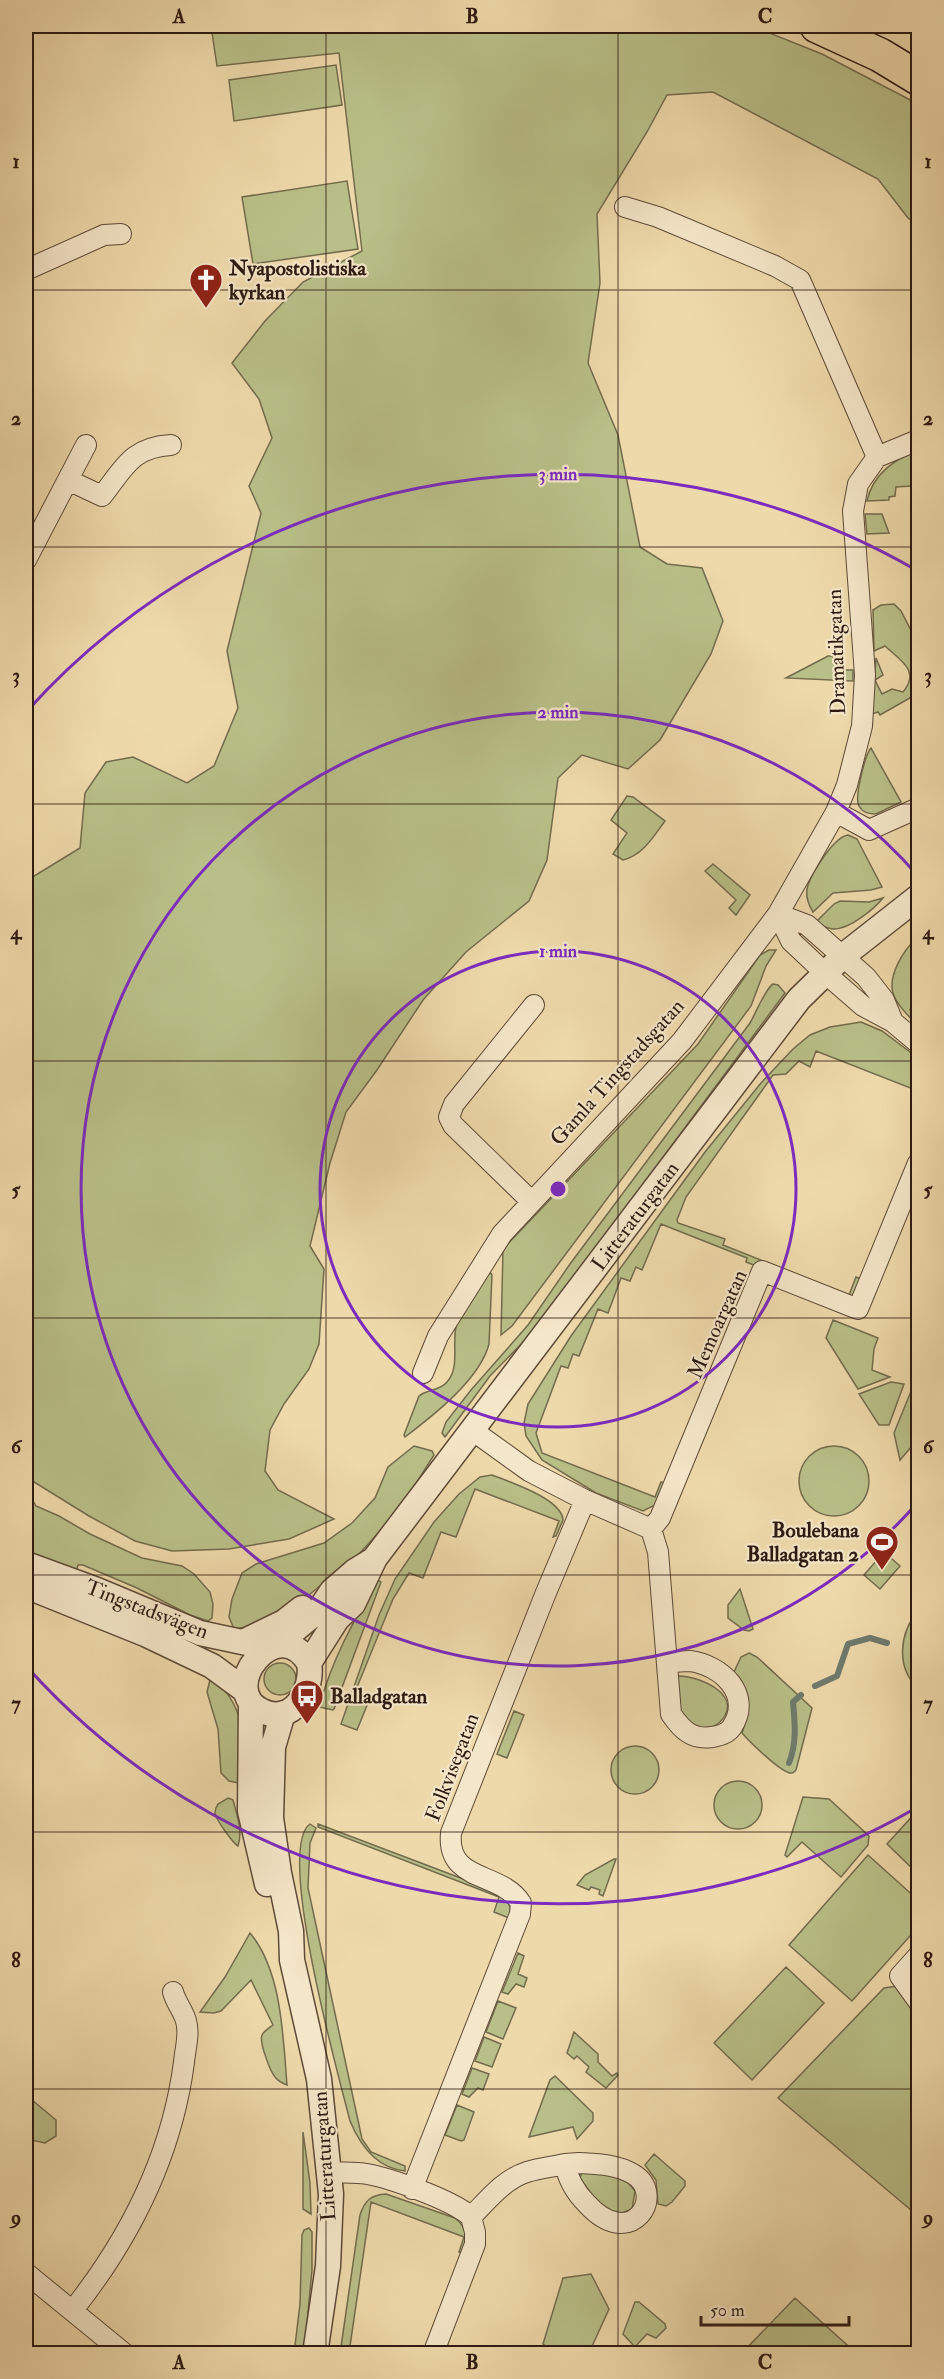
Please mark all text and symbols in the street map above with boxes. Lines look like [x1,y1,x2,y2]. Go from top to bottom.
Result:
text: A [172,4,186,29]
text: B [465,4,479,29]
text: C [758,4,772,29]
text: 1 [12,149,20,174]
text: 1 [924,149,932,174]
place label: Nyapostolistiska kyrkan [228,255,367,306]
church icon: Nyapostolistiska kyrkan [188,262,224,309]
text: 2 [11,406,21,431]
text: 2 [923,406,933,431]
text: 3 min [539,463,578,486]
street label: Dramatikgatan [821,588,852,715]
text: 3 [12,663,20,688]
text: 3 [924,663,932,688]
text: 2 min [538,701,579,724]
text: 4 [10,920,23,945]
text: 4 [922,920,935,945]
text: 1 min [539,940,578,963]
street label: Gamla Tingstadsgatan [544,993,691,1151]
street label: Litteraturgatan [585,1156,685,1276]
text: 5 [12,1177,22,1202]
text: 5 [924,1177,934,1202]
centre of rings [548,1179,568,1199]
street label: Memoargatan [681,1265,754,1383]
text: 6 [11,1434,23,1459]
text: 6 [923,1434,935,1459]
place label: Boulebana Balladgatan 2 [747,1517,860,1568]
sports icon: Boulebana Balladgatan 2 [864,1524,900,1571]
street label: Tingstadsvägen [81,1574,212,1645]
bus stop icon: Balladgatan [289,1678,325,1725]
place label: Balladgatan [330,1683,428,1710]
text: 7 [11,1691,21,1716]
text: 7 [923,1691,933,1716]
street label: Folkvisegatan [419,1709,486,1825]
text: 8 [11,1948,21,1973]
text: 8 [923,1948,933,1973]
street label: Litteraturgatan [306,2090,343,2222]
text: 9 [9,2205,21,2230]
text: 9 [921,2205,933,2230]
scale bar [701,2289,850,2327]
text: 50 m [710,2299,745,2322]
text: A [172,2350,186,2375]
text: B [465,2350,479,2375]
text: C [758,2350,772,2375]

